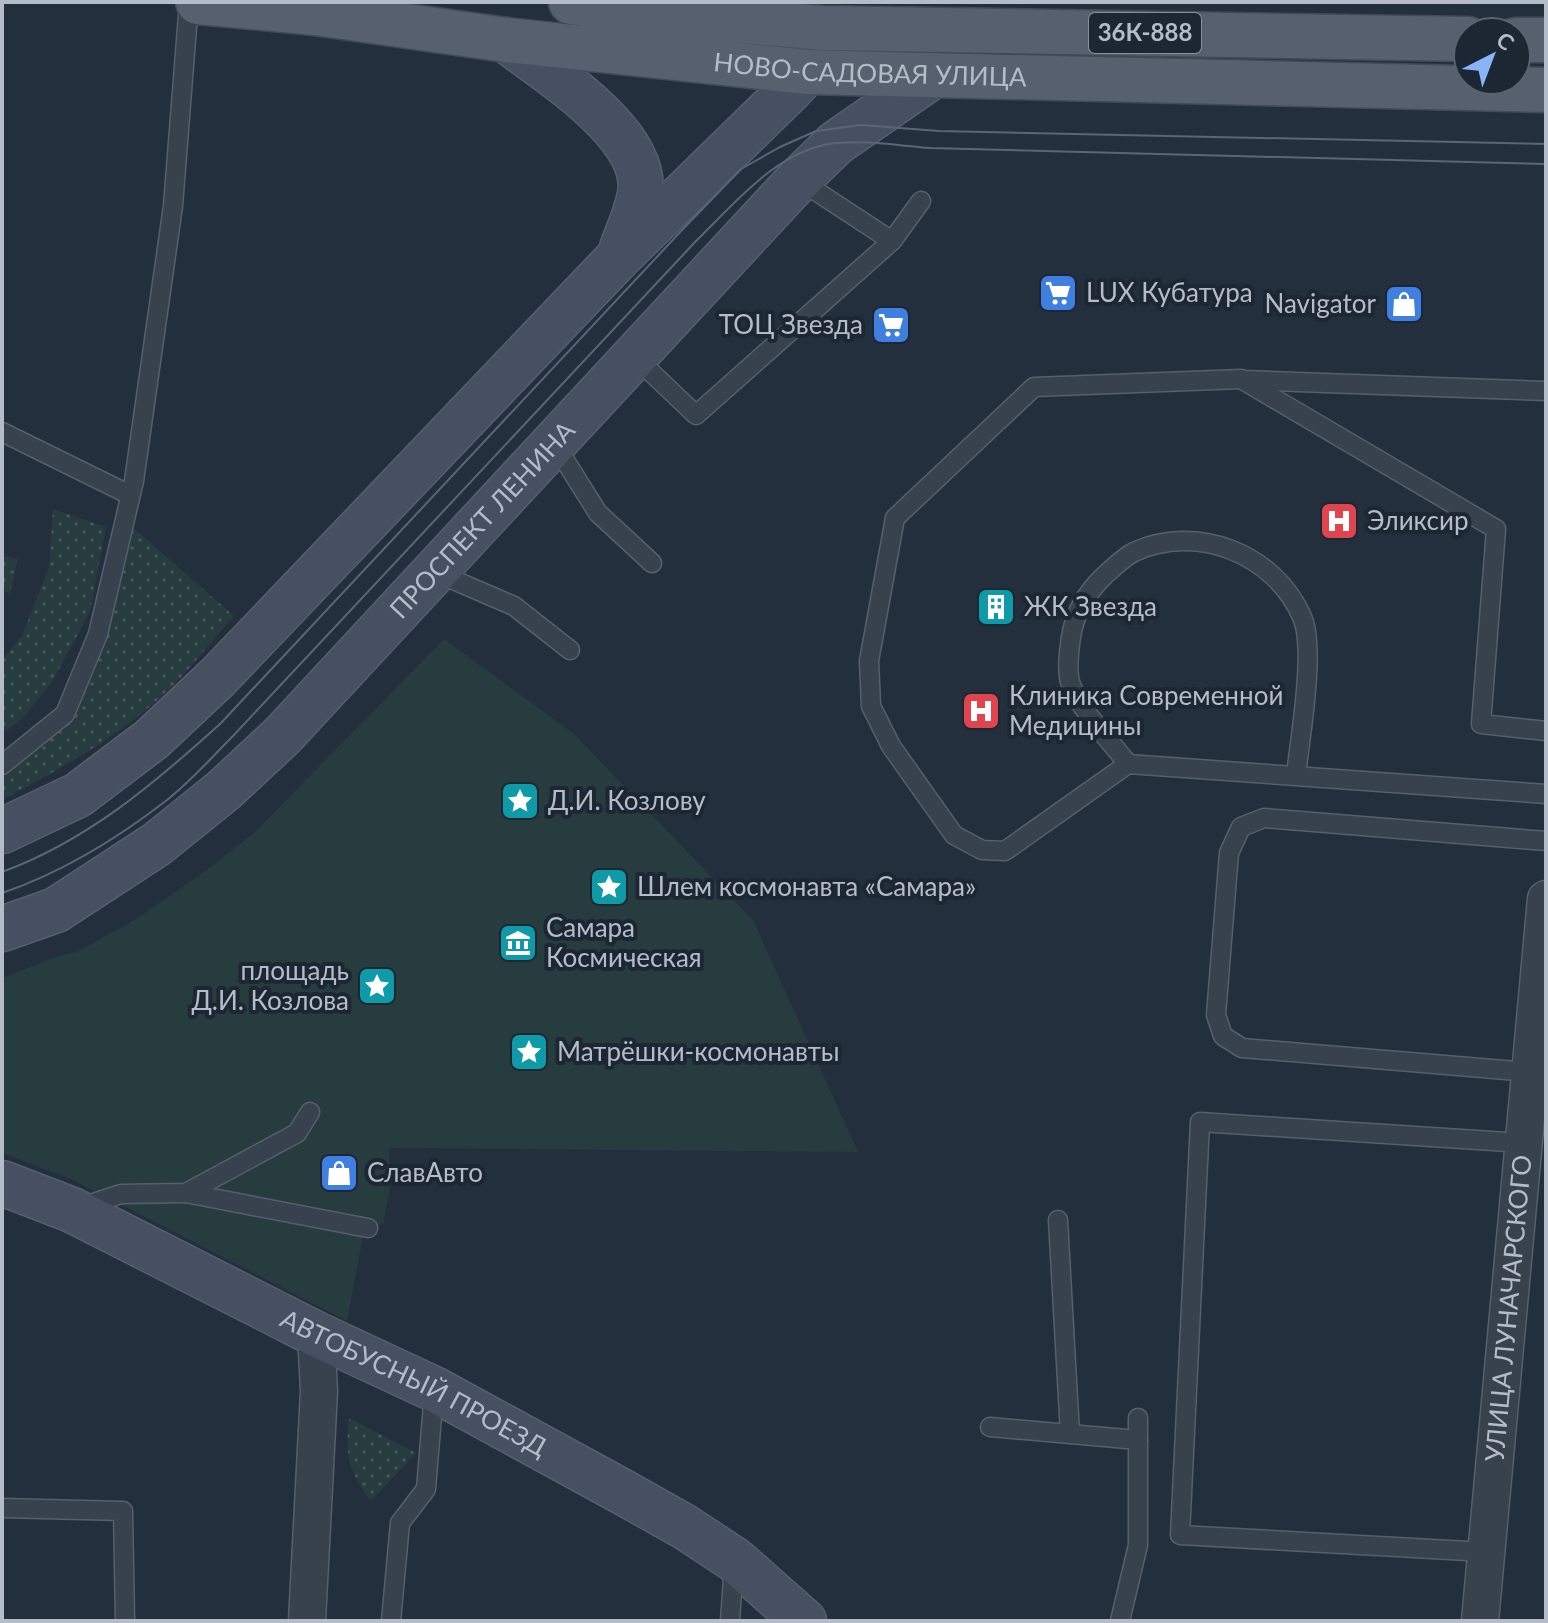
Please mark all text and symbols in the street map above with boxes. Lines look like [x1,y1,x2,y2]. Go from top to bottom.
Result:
road number: 36К-888 [1089,13,1201,53]
north arrow [1452,16,1532,96]
text: С [1491,26,1520,56]
street label: НОВО-САДОВАЯ УЛИЦА [712,45,1027,92]
supermarket icon: LUX Кубатура [1037,272,1079,314]
place label: LUX Кубатура [1086,276,1253,308]
shop icon: Navigator [1383,283,1425,325]
place label: Navigator [1264,287,1377,319]
supermarket icon: ТОЦ Звезда [870,304,912,346]
place label: ТОЦ Звезда [719,308,863,340]
street label: ПРОСПЕКТ ЛЕНИНА [382,414,581,625]
hospital icon: Эликсир [1318,500,1360,542]
place label: Эликсир [1367,504,1468,536]
building icon: ЖК Звезда [975,586,1017,628]
place label: ЖК Звезда [1024,590,1157,622]
place label: Клиника Современной Медицины [1009,679,1283,741]
hospital icon: Клиника Современной Медицины [960,690,1002,732]
place icon: Д.И. Козлову [499,780,541,822]
place label: Д.И. Козлову [548,784,706,816]
place icon: Шлем космонавта «Самара» [588,866,630,908]
place label: Шлем космонавта «Самара» [637,870,976,902]
place label: Самара Космическая [546,911,702,973]
museum icon: Самара Космическая [497,922,539,964]
place label: площадь Д.И. Козлова [191,954,349,1016]
place icon: площадь Д.И. Козлова [356,965,398,1007]
place icon: Матрёшки-космонавты [508,1031,550,1073]
place label: Матрёшки-космонавты [557,1035,840,1067]
shop icon: СлавАвто [318,1152,360,1194]
street label: УЛИЦА ЛУНАЧАРСКОГО [1478,1153,1538,1463]
place label: СлавАвто [367,1156,483,1188]
street label: АВТОБУСНЫЙ ПРОЕЗД [276,1302,553,1463]

